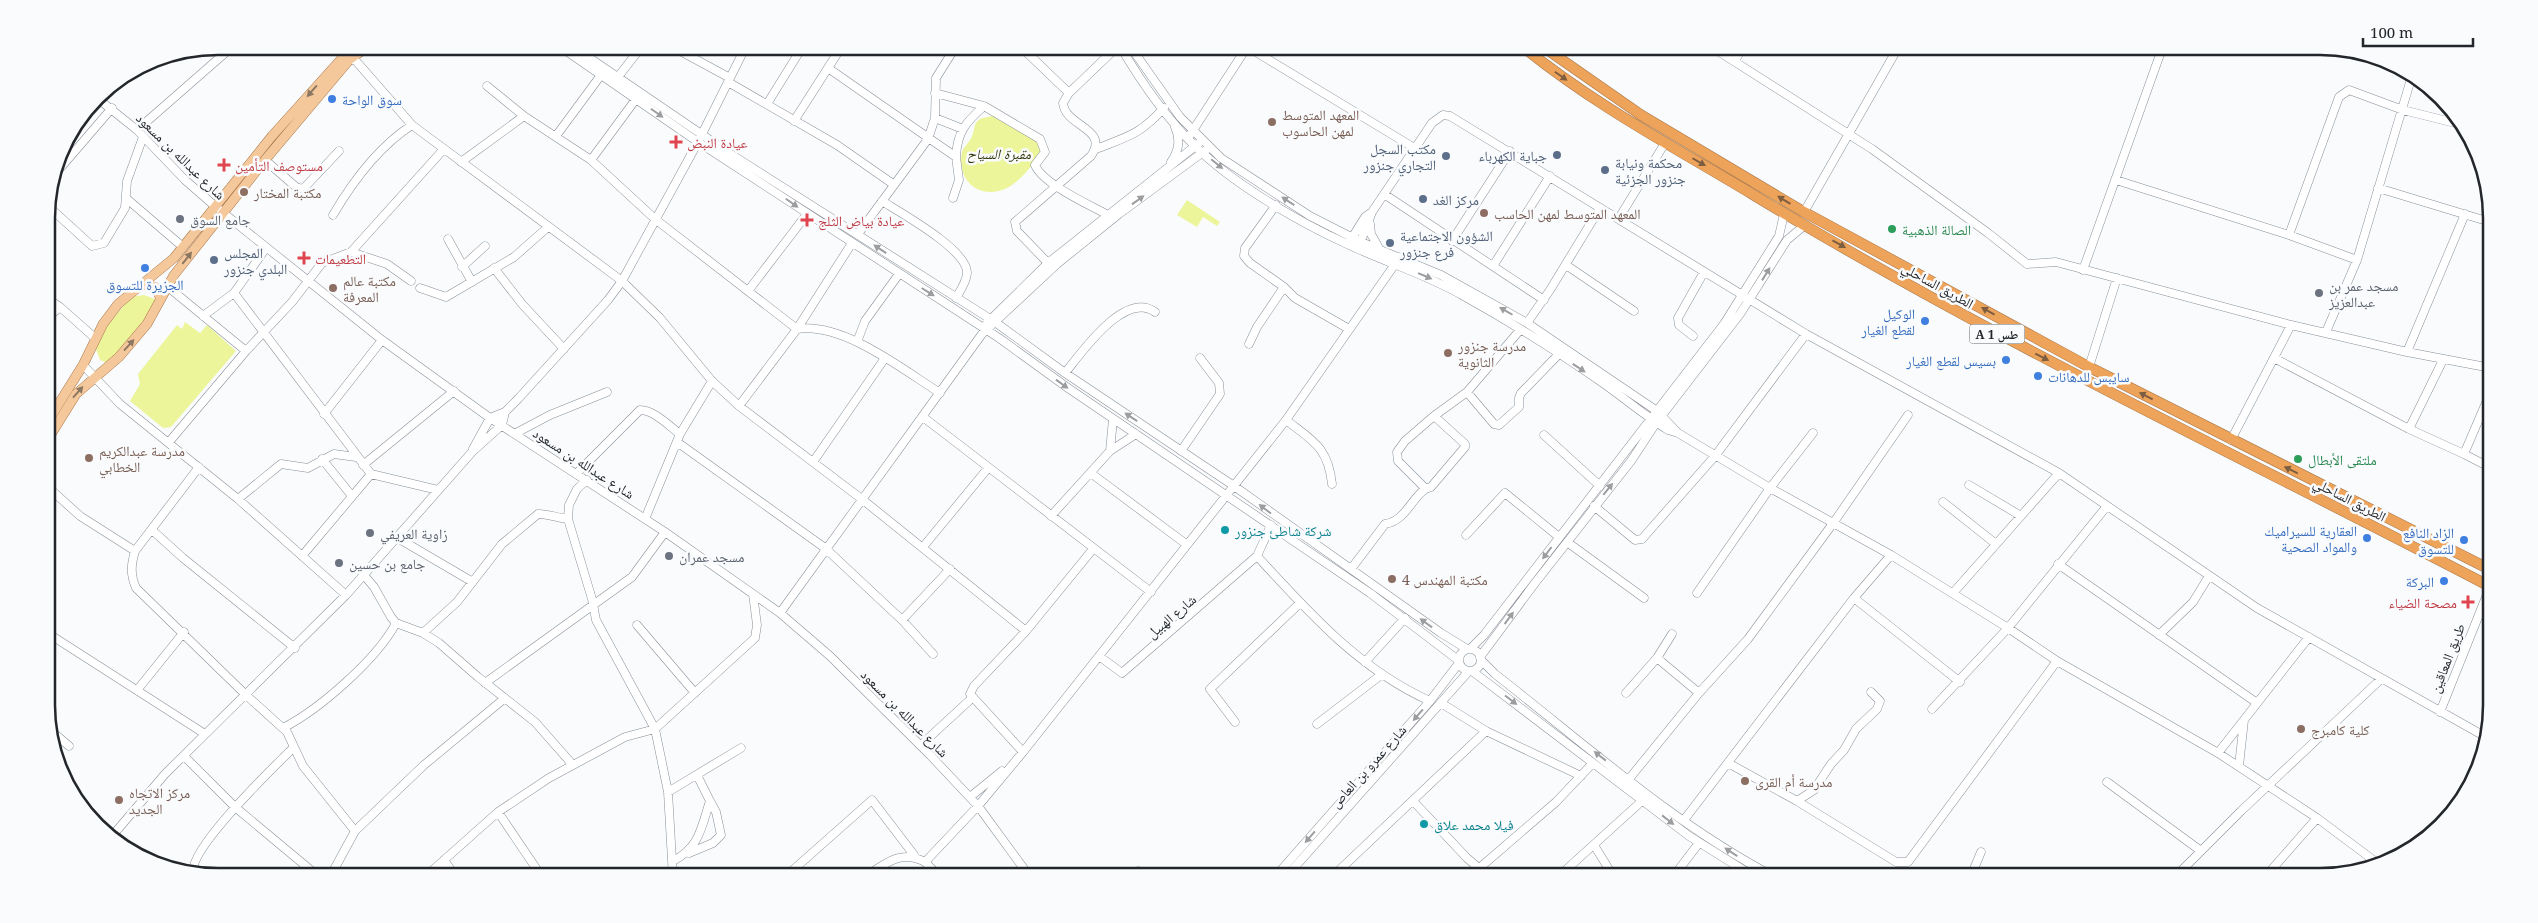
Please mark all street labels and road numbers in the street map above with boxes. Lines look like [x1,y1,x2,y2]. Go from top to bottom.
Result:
street label: شارع عبدالله بن مسعود [132,108,230,204]
street label: الطريق الساحلي [1897,257,1977,315]
road number: A 1 طس [1970,324,2024,344]
street label: شارع عبدالله بن مسعود [529,423,638,504]
street label: الطريق الساحلي [2309,473,2390,528]
street label: شارع الهبيل [1142,590,1200,643]
street label: طريق المعاقين [2425,621,2470,696]
street label: شارع عبدالله بن مسعود [856,665,953,762]
street label: شارع عمرو بن العاص [1326,720,1411,812]

